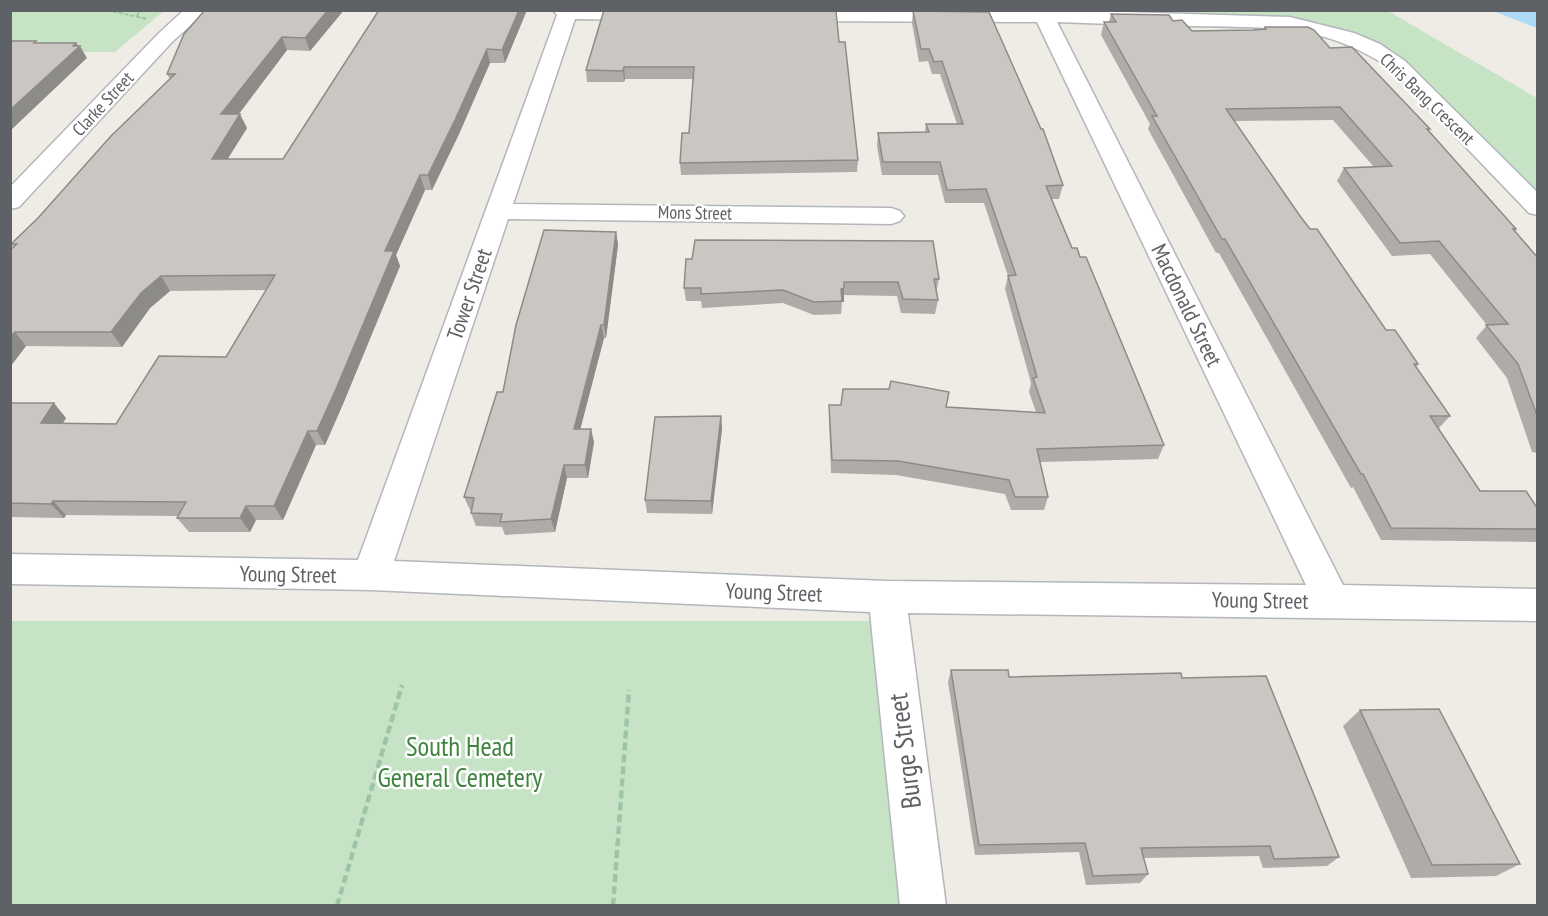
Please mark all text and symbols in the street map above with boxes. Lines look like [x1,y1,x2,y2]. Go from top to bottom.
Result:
street label: Chris Bang Crescent [1375,48,1480,150]
street label: Clarke Street [67,67,138,141]
street label: Mons Street [658,200,732,225]
street label: Macdonald Street [1145,239,1229,371]
street label: Tower Street [440,245,498,343]
street label: Young Street [239,559,337,589]
street label: Young Street [725,576,823,608]
street label: Young Street [1211,585,1309,615]
street label: Burge Street [880,691,928,811]
park label: South Head General Cemetery [377,729,543,794]

